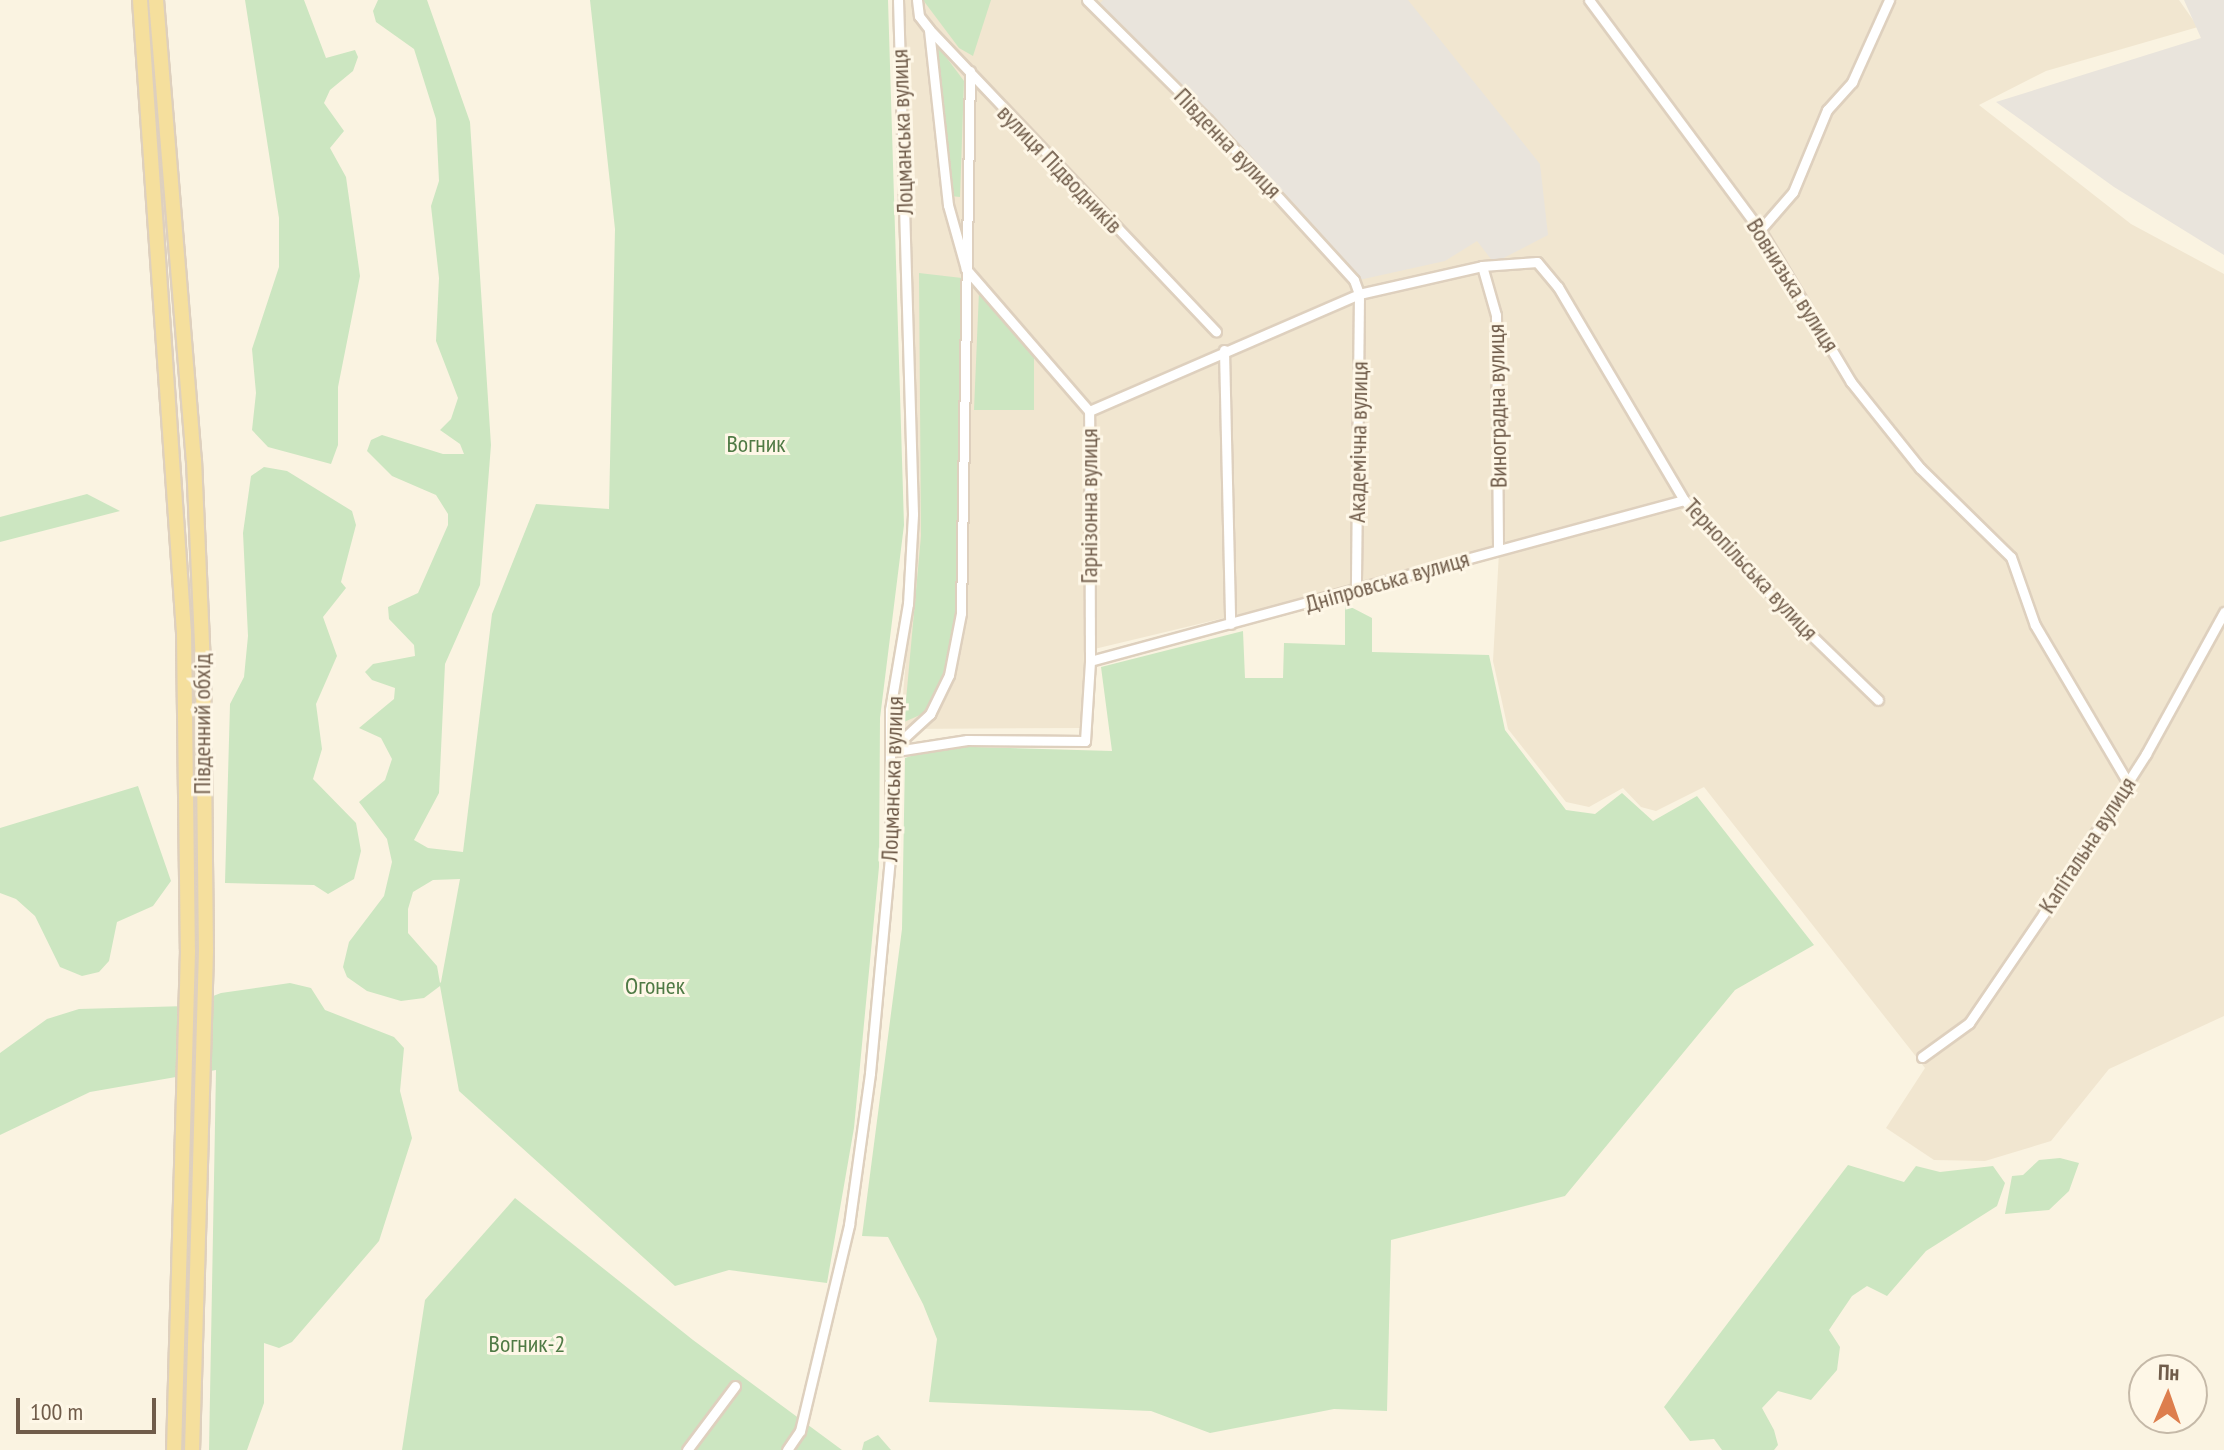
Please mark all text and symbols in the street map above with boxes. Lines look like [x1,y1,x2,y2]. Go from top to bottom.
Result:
street label: Лоцманська вулиця [885,49,919,215]
street label: Південна вулиця [1168,82,1288,204]
street label: вулиця Підводників [991,99,1129,239]
street label: Вовнизька вулиця [1740,213,1846,357]
street label: Виноградна вулиця [1481,324,1513,488]
street label: Академічна вулиця [1342,361,1374,523]
street label: Гарнізонна вулиця [1075,429,1103,583]
park label: Вогник [726,430,786,458]
street label: Тернопільська вулиця [1678,492,1824,646]
street label: Дніпровська вулиця [1302,544,1472,618]
street label: Південний обхід [188,654,216,794]
street label: Лоцманська вулиця [875,696,909,862]
street label: Капітальна вулиця [2032,771,2142,919]
park label: Огонек [625,972,685,1000]
park label: Вогник-2 [489,1330,565,1358]
north arrow [2128,1354,2208,1434]
text: Пн [2158,1358,2180,1386]
scale bar [20,1382,160,1432]
text: 100 m [30,1396,83,1427]

